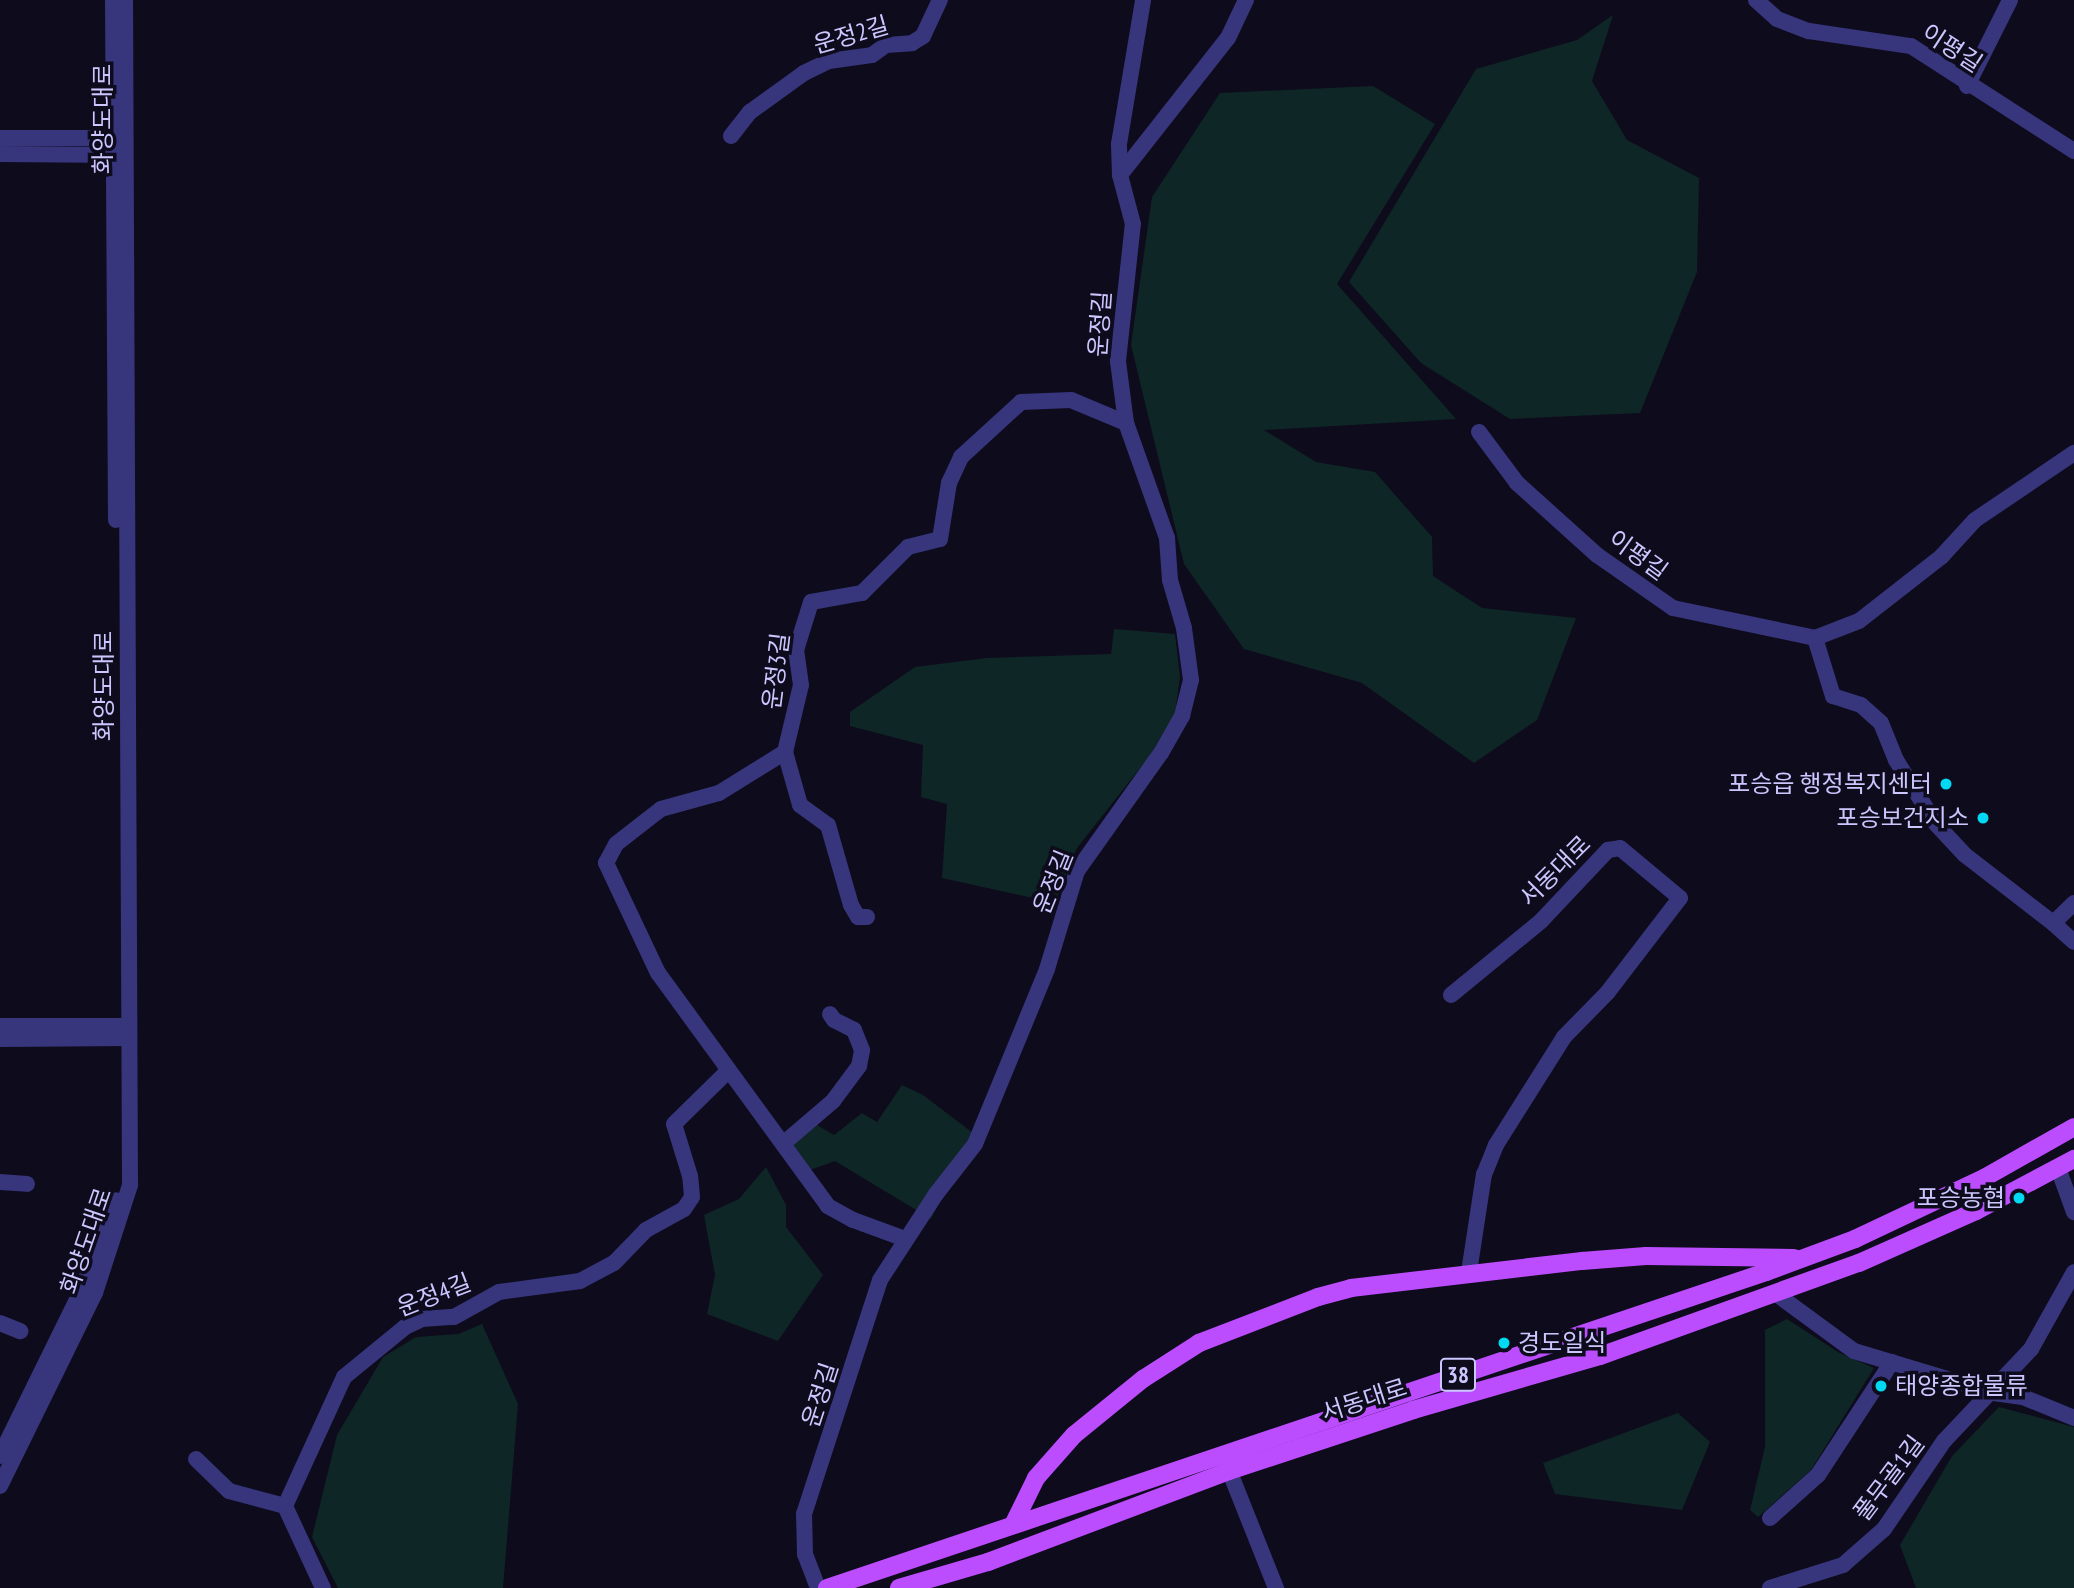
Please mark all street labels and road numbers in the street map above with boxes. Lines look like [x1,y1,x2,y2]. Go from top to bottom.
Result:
street label: 운정2길 [810,11,892,59]
street label: 이평길 [1916,18,1988,78]
street label: 화양도대로 [89,64,117,174]
street label: 운정길 [1083,290,1117,358]
street label: 이평길 [1603,524,1673,586]
street label: 화양도대로 [90,631,118,741]
street label: 운정3길 [757,631,795,711]
street label: 서동대로 [1514,830,1596,912]
street label: 운정길 [1027,846,1079,918]
street label: 화양도대로 [54,1184,118,1298]
street label: 운정4길 [393,1268,475,1322]
road number: 38 [1439,1356,1477,1394]
street label: 운정길 [796,1359,844,1431]
street label: 서동대로 [1318,1373,1410,1427]
street label: 풀무골1길 [1848,1430,1930,1526]

